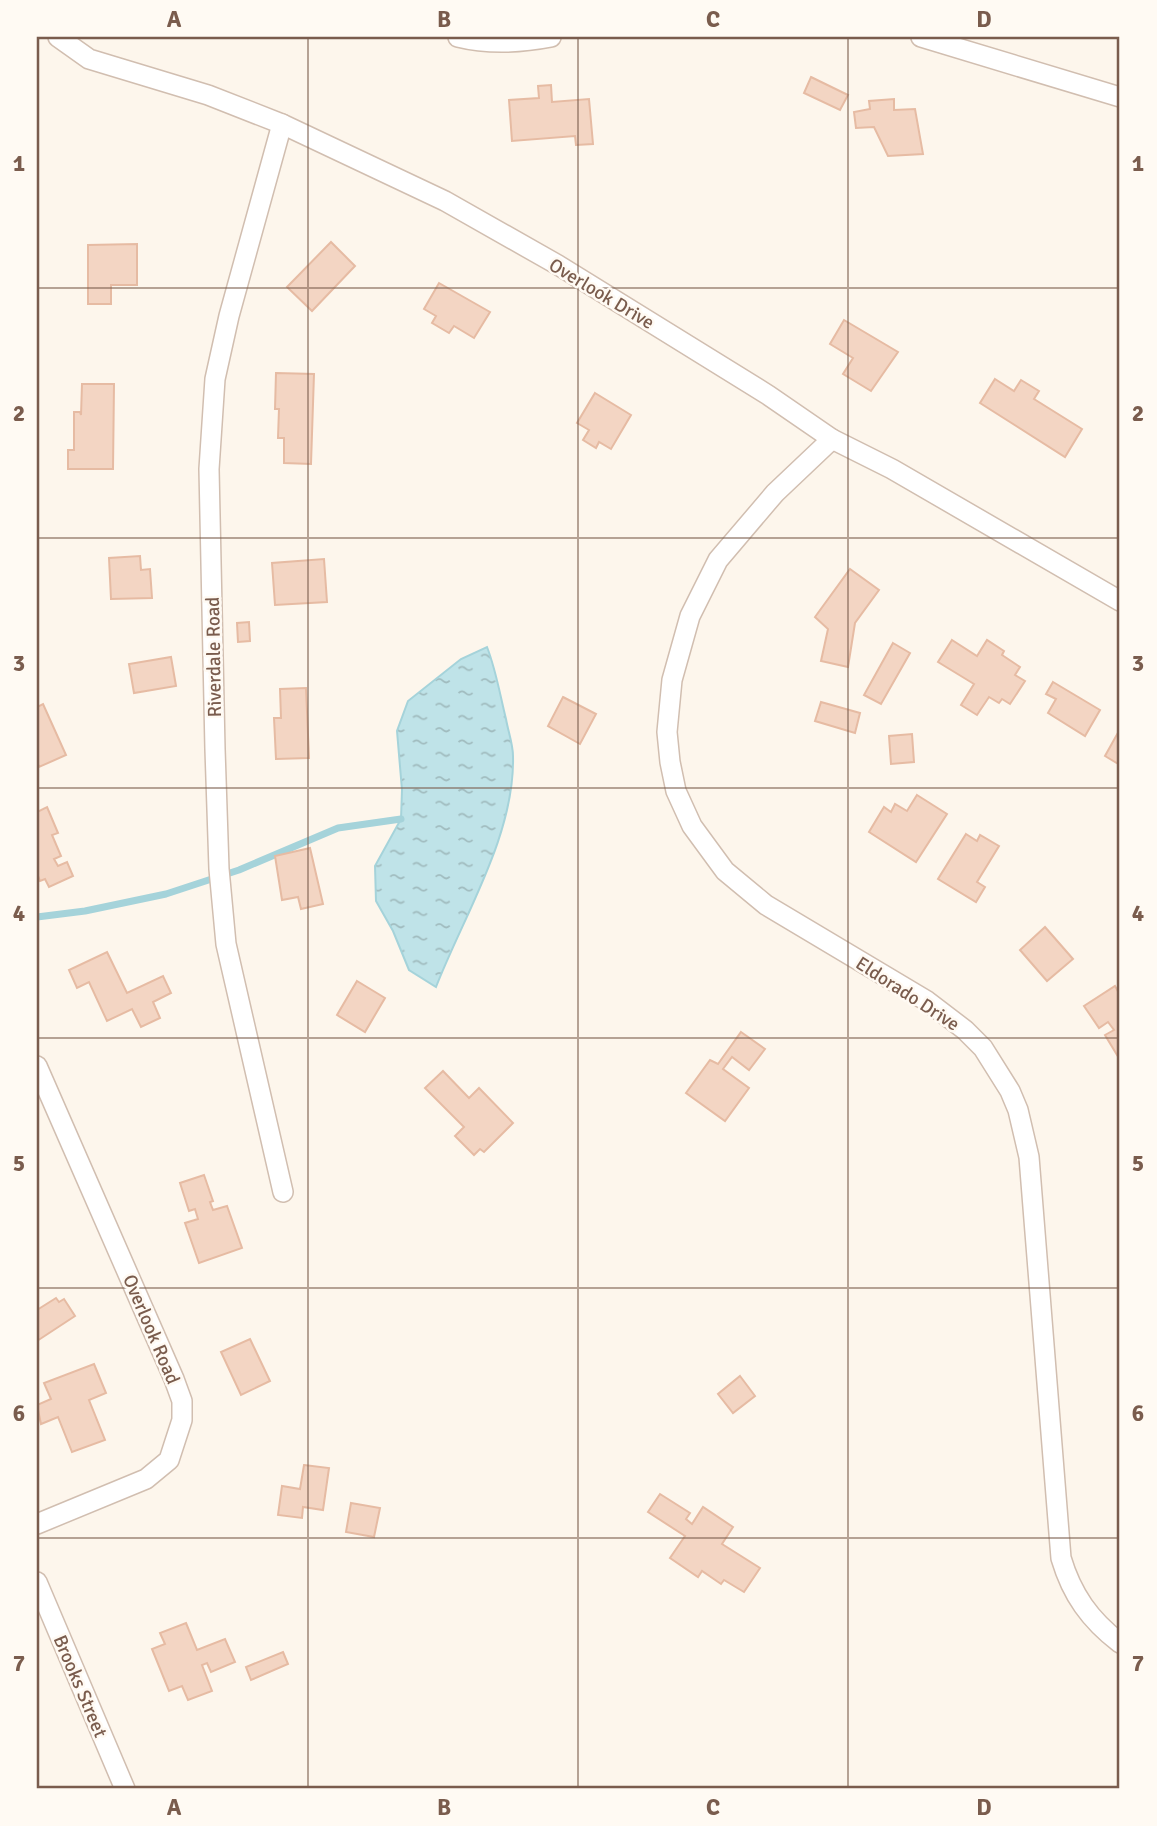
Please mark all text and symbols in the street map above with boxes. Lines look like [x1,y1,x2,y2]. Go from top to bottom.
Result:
text: A [167,5,182,34]
text: B [437,5,451,34]
text: C [706,5,720,34]
text: D [976,5,992,34]
text: 1 [13,149,25,178]
text: 1 [1132,149,1144,178]
street label: Overlook Drive [544,253,659,335]
text: 2 [13,399,25,428]
text: 2 [1132,399,1144,428]
street label: Riverdale Road [201,597,227,717]
text: 3 [13,649,25,678]
text: 3 [1132,649,1144,678]
text: 4 [13,899,25,928]
text: 4 [1132,899,1144,928]
street label: Eldorado Drive [851,951,964,1036]
text: 5 [13,1149,25,1178]
text: 5 [1132,1149,1144,1178]
street label: Overlook Road [117,1271,185,1388]
text: 6 [13,1399,25,1428]
text: 6 [1132,1399,1144,1428]
street label: Brooks Street [48,1631,113,1742]
text: 7 [13,1649,25,1678]
text: 7 [1132,1649,1144,1678]
text: A [167,1793,182,1822]
text: B [437,1793,451,1822]
text: C [706,1793,720,1822]
text: D [976,1793,992,1822]

